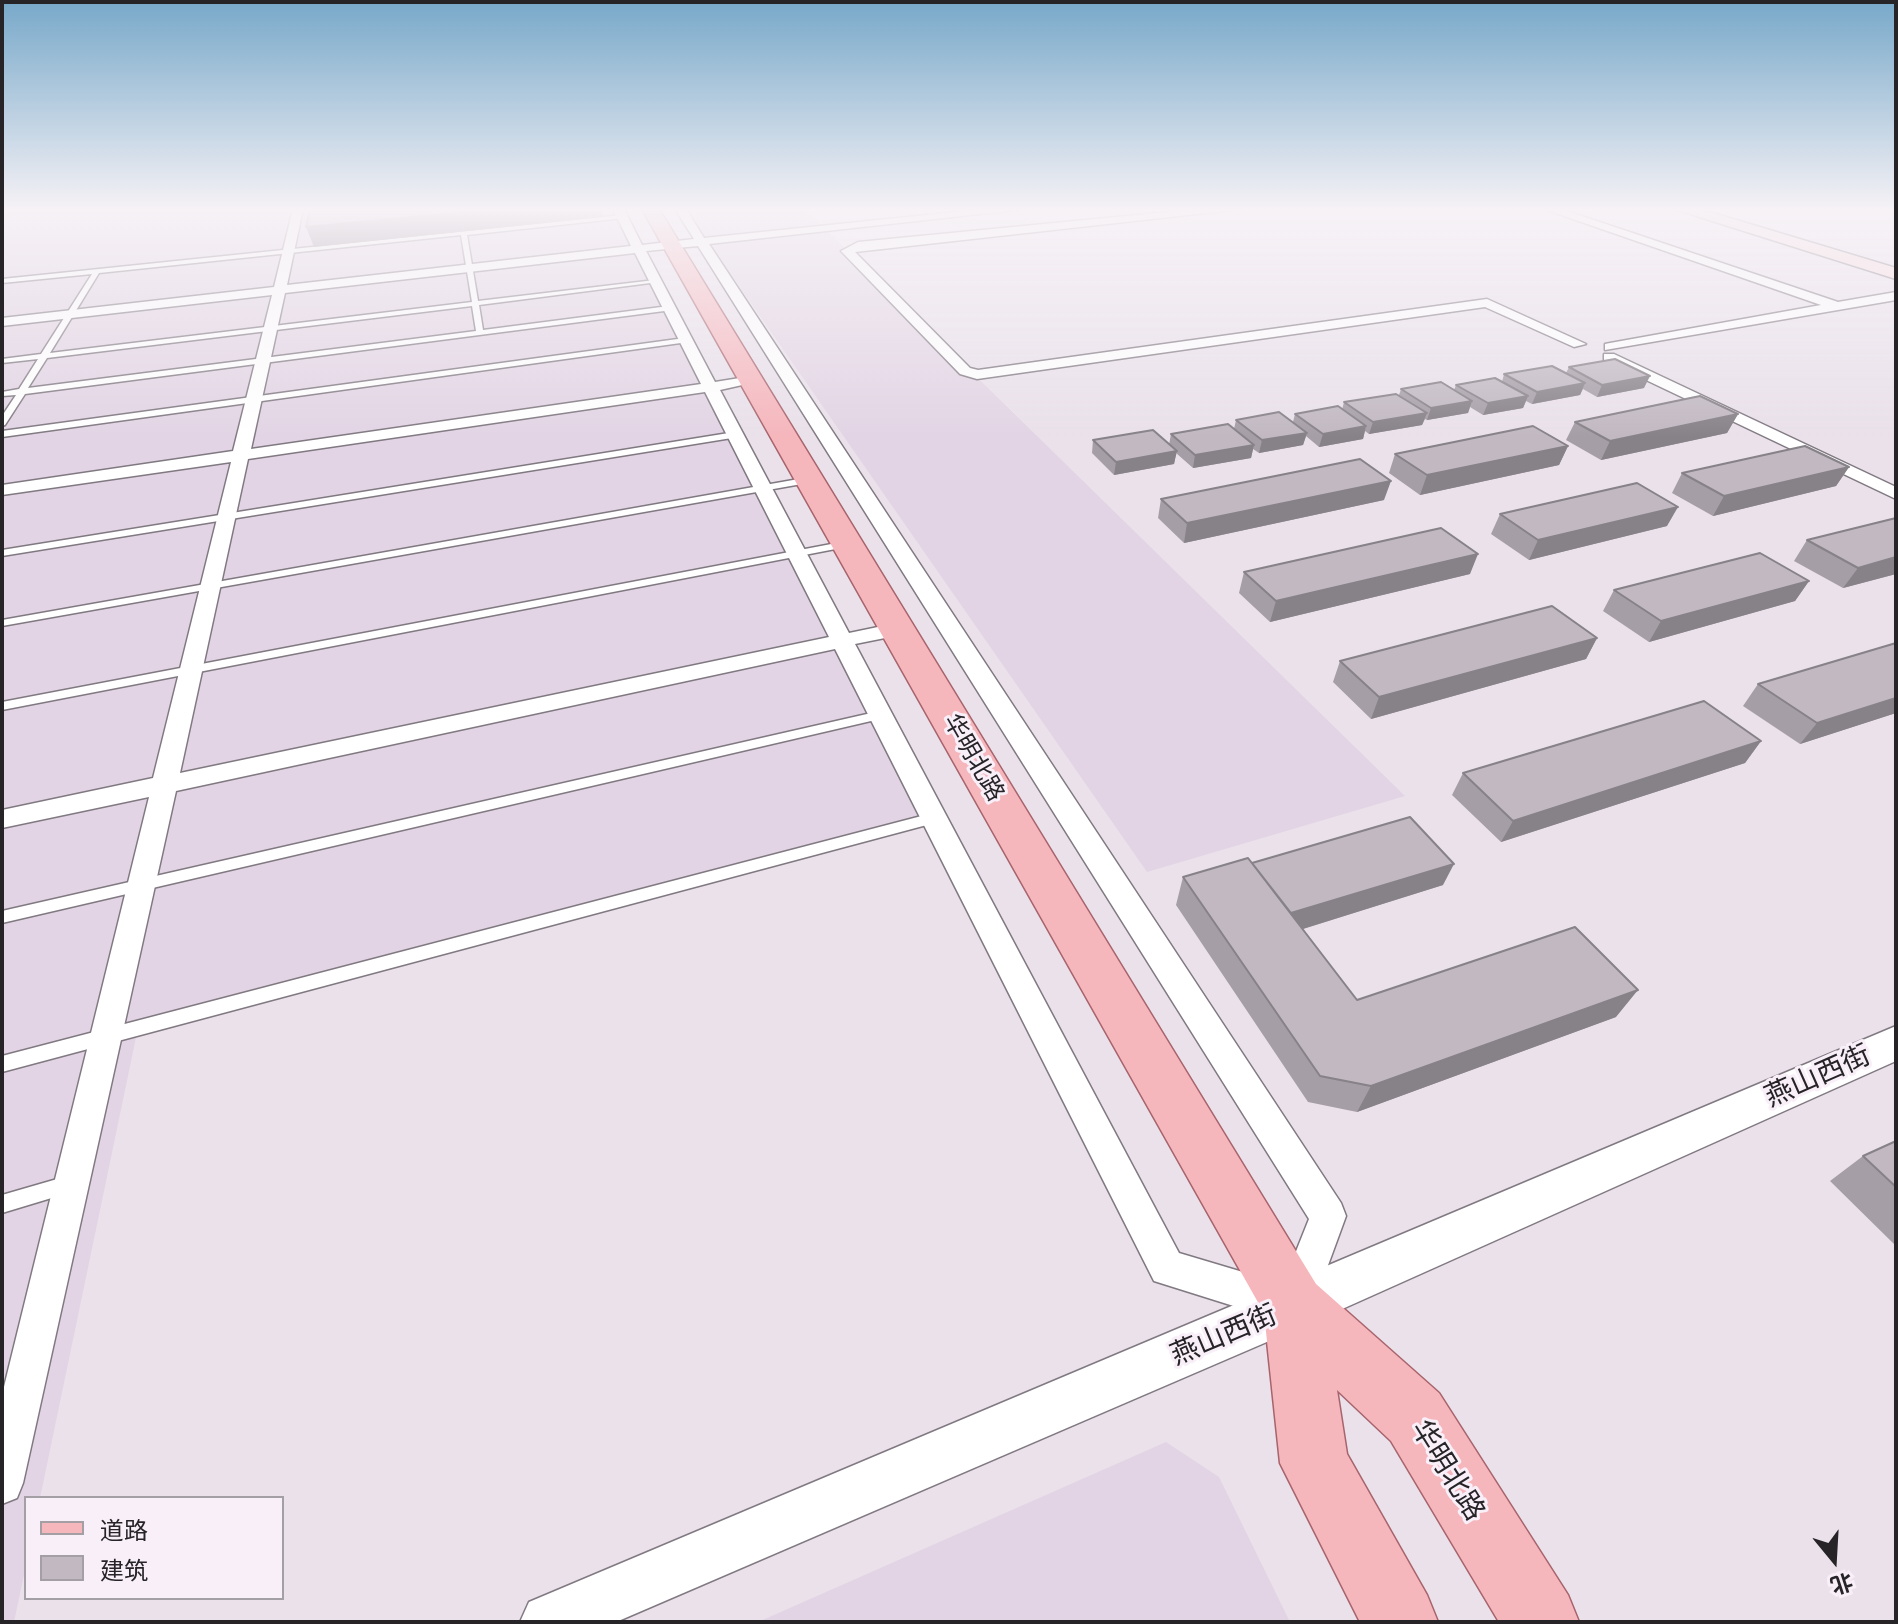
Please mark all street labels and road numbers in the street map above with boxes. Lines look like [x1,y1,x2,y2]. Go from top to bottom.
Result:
street label: 华明北路 [937,709,1009,807]
street label: 燕山西街 [1760,1039,1876,1115]
street label: 燕山西街 [1166,1299,1282,1373]
street label: 华明北路 [1403,1415,1491,1527]

